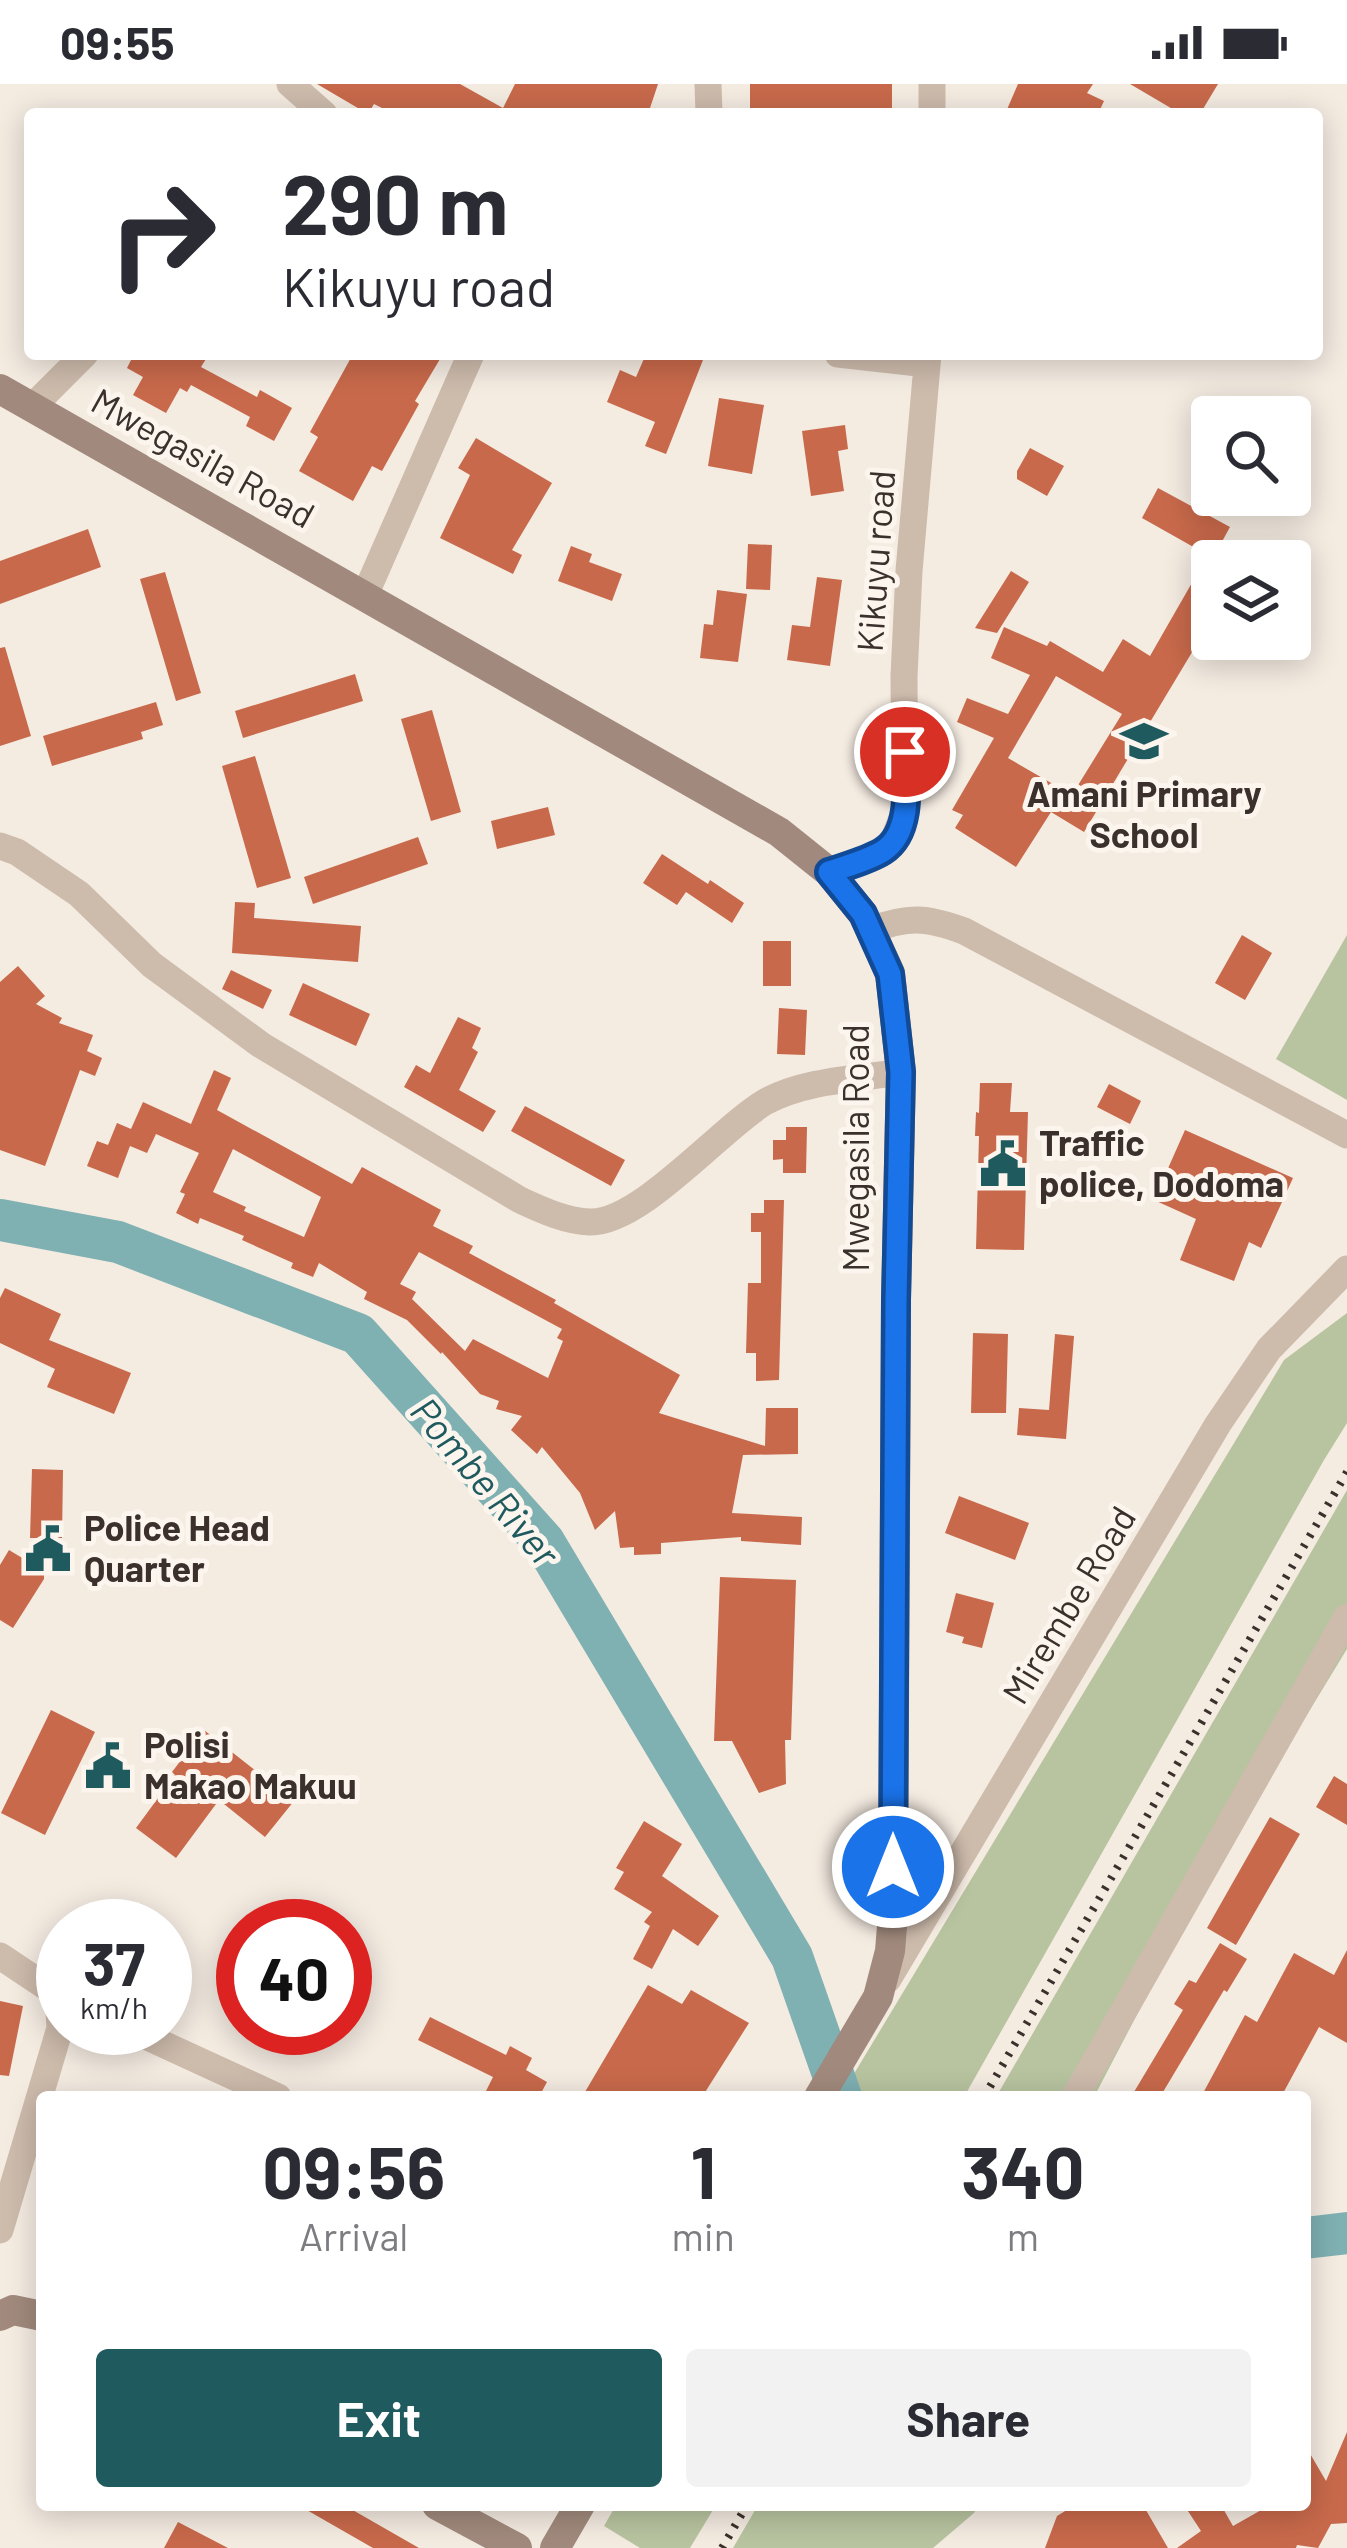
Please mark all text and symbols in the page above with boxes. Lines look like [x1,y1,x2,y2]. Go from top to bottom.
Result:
text: 09:55 [60,15,174,69]
text: 290 m [282,151,508,252]
icon: right [84,156,240,312]
text: Kikuyu road [282,253,555,318]
street label: Mwegasila Road [85,378,323,536]
map controls [1191,396,1311,660]
button: search [1191,396,1311,516]
street label: Kikuyu road [847,469,902,653]
button: layers [1191,540,1311,660]
pin [854,701,956,803]
school or university icon: Amani Primary School [1119,716,1169,766]
icon: arrive [872,719,938,785]
place label: Amani Primary School [1026,771,1262,855]
street label: Mwegasila Road [833,1024,876,1272]
place label: Traffic police, Dodoma [1039,1120,1284,1204]
public building icon: Traffic police, Dodoma [978,1139,1028,1189]
water label: Pombe River [402,1387,571,1576]
street label: Mirembe Road [992,1498,1143,1711]
place label: Police Head Quarter [84,1505,270,1589]
public building icon: Police Head Quarter [23,1524,73,1574]
place label: Polisi Makao Makuu [144,1722,357,1806]
public building icon: Polisi Makao Makuu [83,1741,133,1791]
position arrow [830,1804,956,1930]
speed limit sign: 40 [216,1899,372,2055]
text: 37 [83,1926,145,1998]
text: km/h [80,1989,148,2025]
text: 09:56 [262,2127,445,2213]
text: 1 [690,2127,716,2213]
text: 340 [961,2127,1085,2213]
text: Arrival [299,2212,408,2259]
text: min [672,2212,735,2259]
text: m [1007,2212,1039,2259]
button: Exit [96,2349,662,2487]
button: Share [686,2349,1251,2487]

